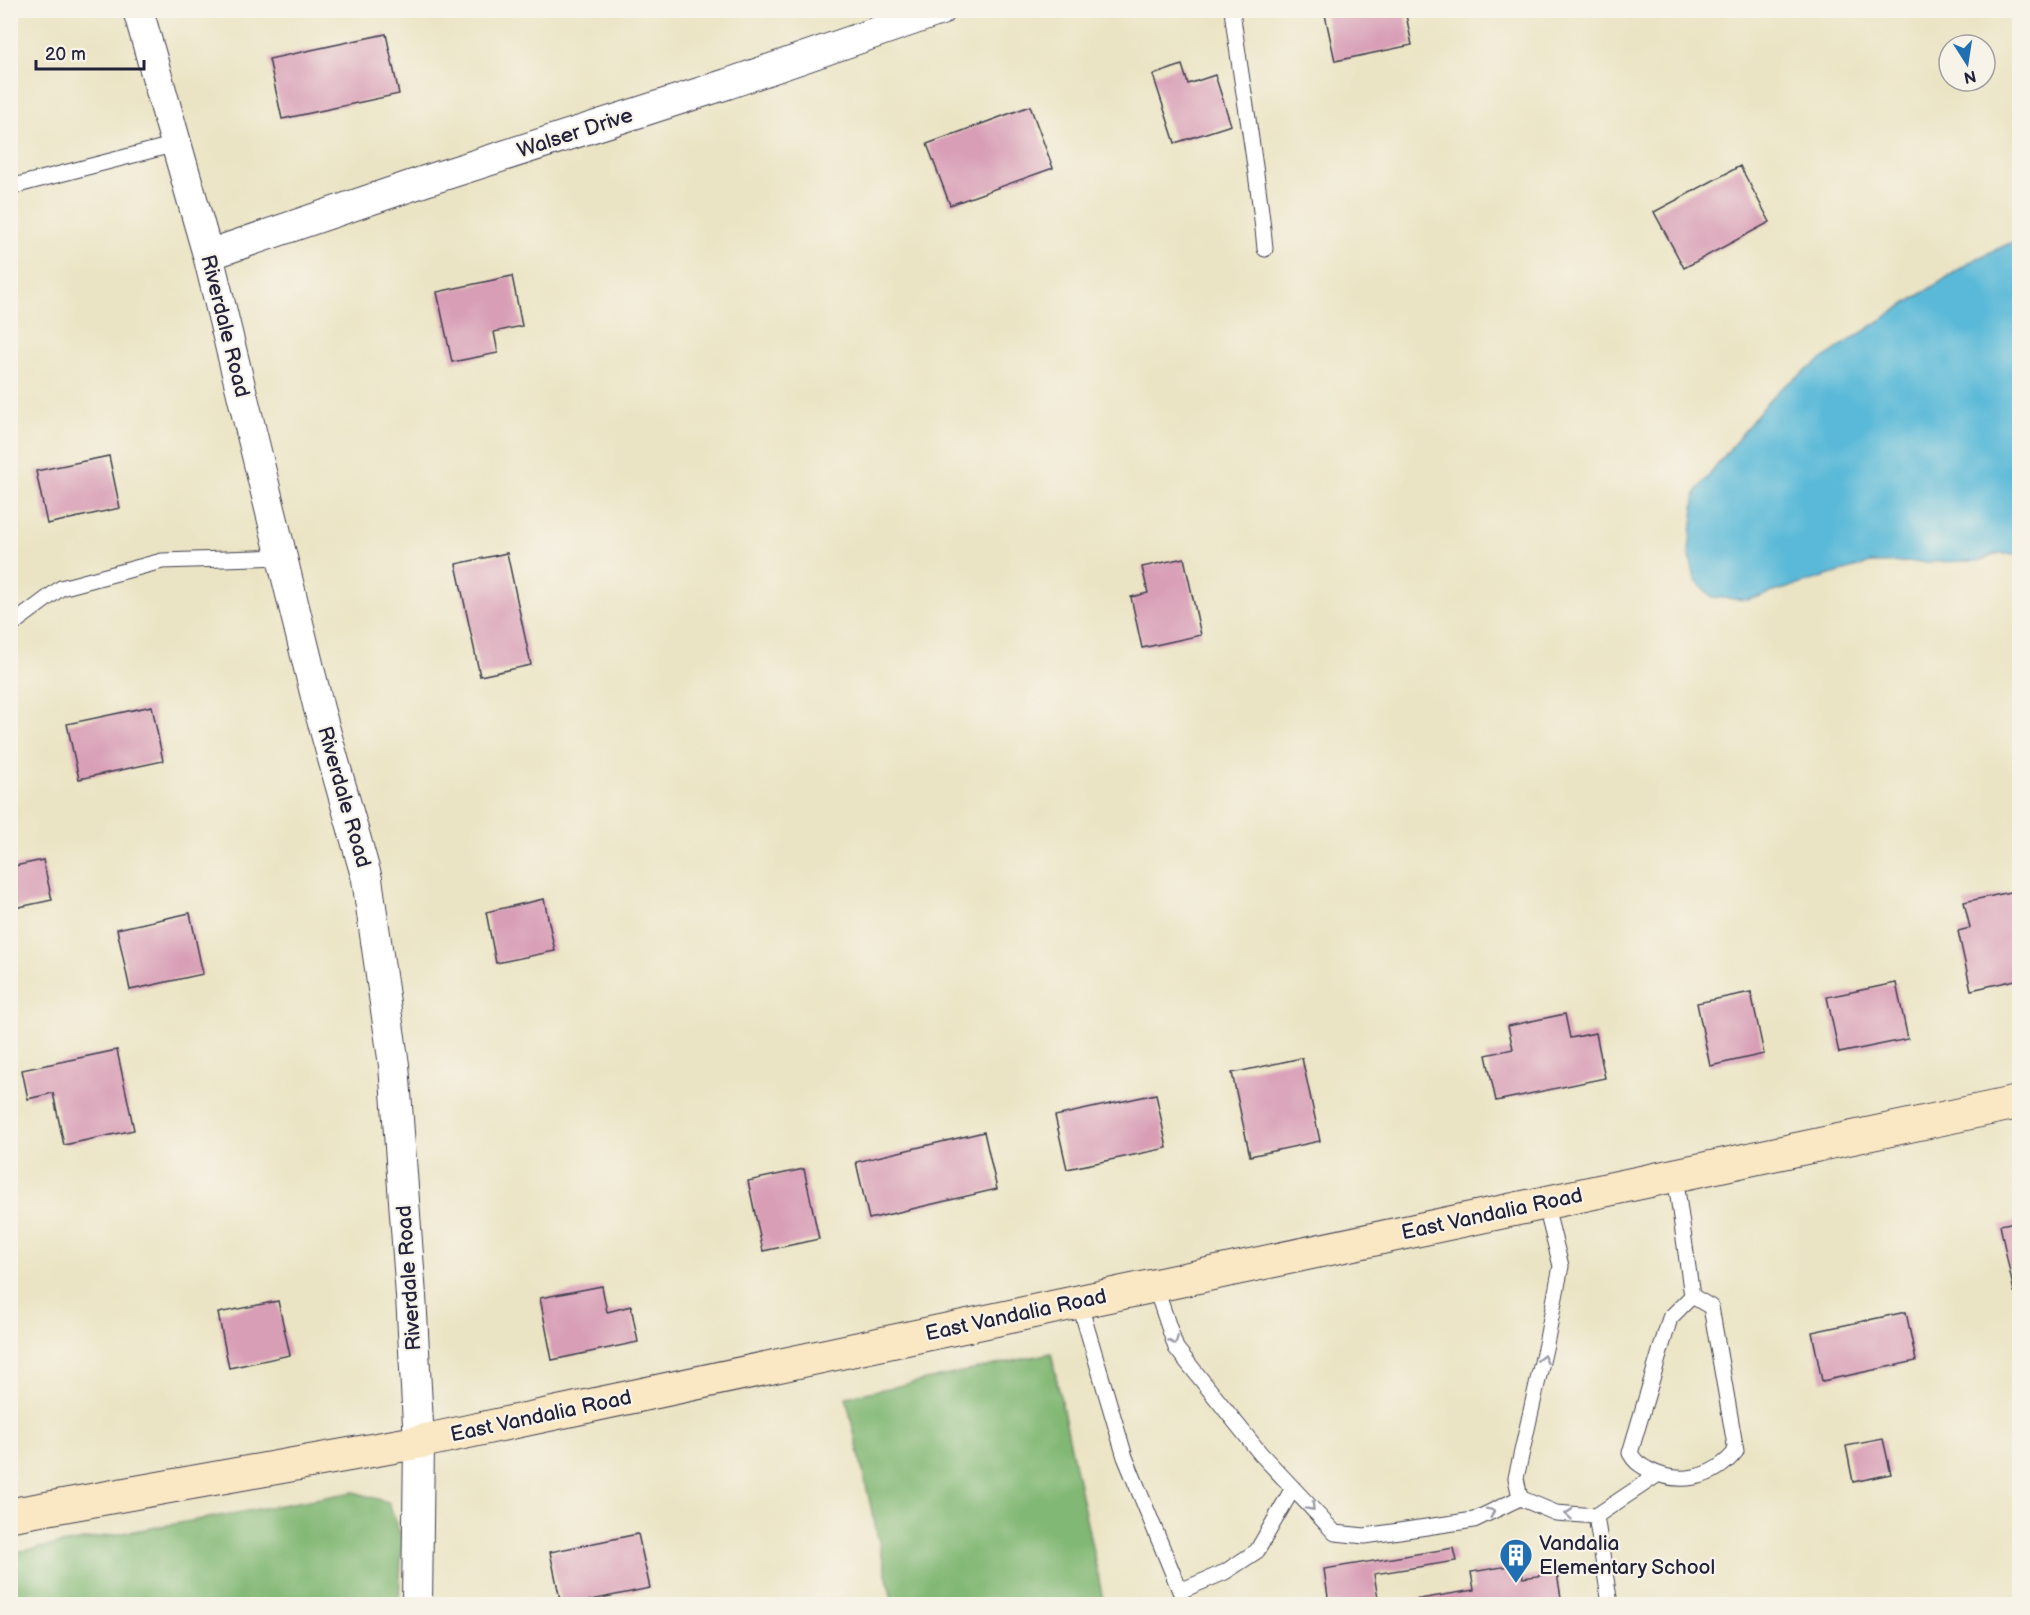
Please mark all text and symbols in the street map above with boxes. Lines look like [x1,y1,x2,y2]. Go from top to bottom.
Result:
scale bar [36,33,144,71]
north arrow [1937,33,1997,93]
text: 20 m [45,44,86,65]
text: N [1962,66,1978,87]
street label: Walser Drive [514,103,636,163]
street label: Riverdale Road [195,252,255,400]
street label: Riverdale Road [312,723,376,871]
street label: East Vandalia Road [1399,1183,1585,1245]
street label: Riverdale Road [391,1204,427,1352]
street label: East Vandalia Road [923,1284,1109,1346]
one-way arrow [1167,1334,1179,1345]
one-way arrow [1536,1354,1549,1364]
street label: East Vandalia Road [448,1385,634,1447]
one-way arrow [1304,1500,1315,1511]
one-way arrow [1485,1508,1496,1519]
one-way arrow [1565,1508,1574,1521]
place label: Vandalia Elementary School [1539,1531,1715,1580]
building icon: Vandalia Elementary School [1498,1537,1534,1584]

